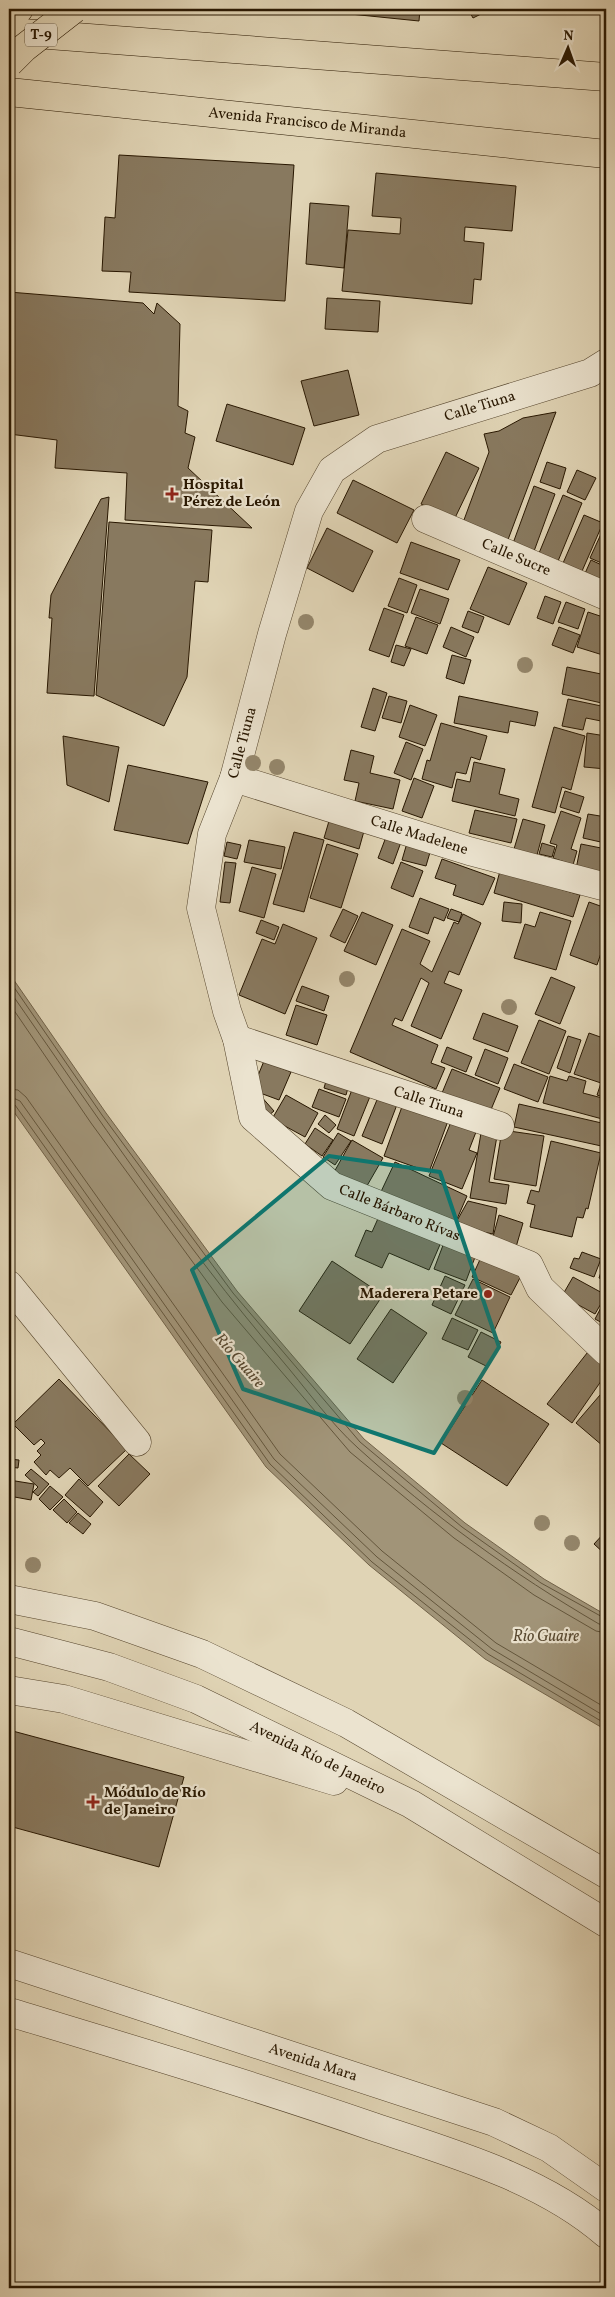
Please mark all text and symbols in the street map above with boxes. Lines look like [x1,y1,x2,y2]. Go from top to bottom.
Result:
north arrow [542,22,592,72]
road number: T-9 [25,24,57,46]
text: N [563,27,574,46]
street label: Avenida Francisco de Miranda [207,102,407,144]
street label: Calle Tiuna [442,386,518,428]
place label: Hospital Pérez de León [183,475,280,513]
marker: Hospital Pérez de León [165,487,179,501]
street label: Calle Sucre [478,533,554,582]
street label: Calle Tiuna [223,705,263,781]
street label: Calle Madelene [368,811,471,861]
street label: Calle Tiuna [391,1081,467,1124]
street label: Calle Bárbaro Rívas [336,1179,463,1247]
place label: Maderera Petare [360,1284,478,1305]
marker: Maderera Petare [482,1288,494,1300]
water label: Río Guaire [209,1329,269,1393]
water label: Río Guaire [513,1626,579,1648]
street label: Avenida Río de Janeiro [246,1716,389,1800]
place label: Módulo de Río de Janeiro [104,1783,206,1821]
marker: Módulo de Río de Janeiro [86,1795,100,1809]
street label: Avenida Mara [266,2038,360,2087]

